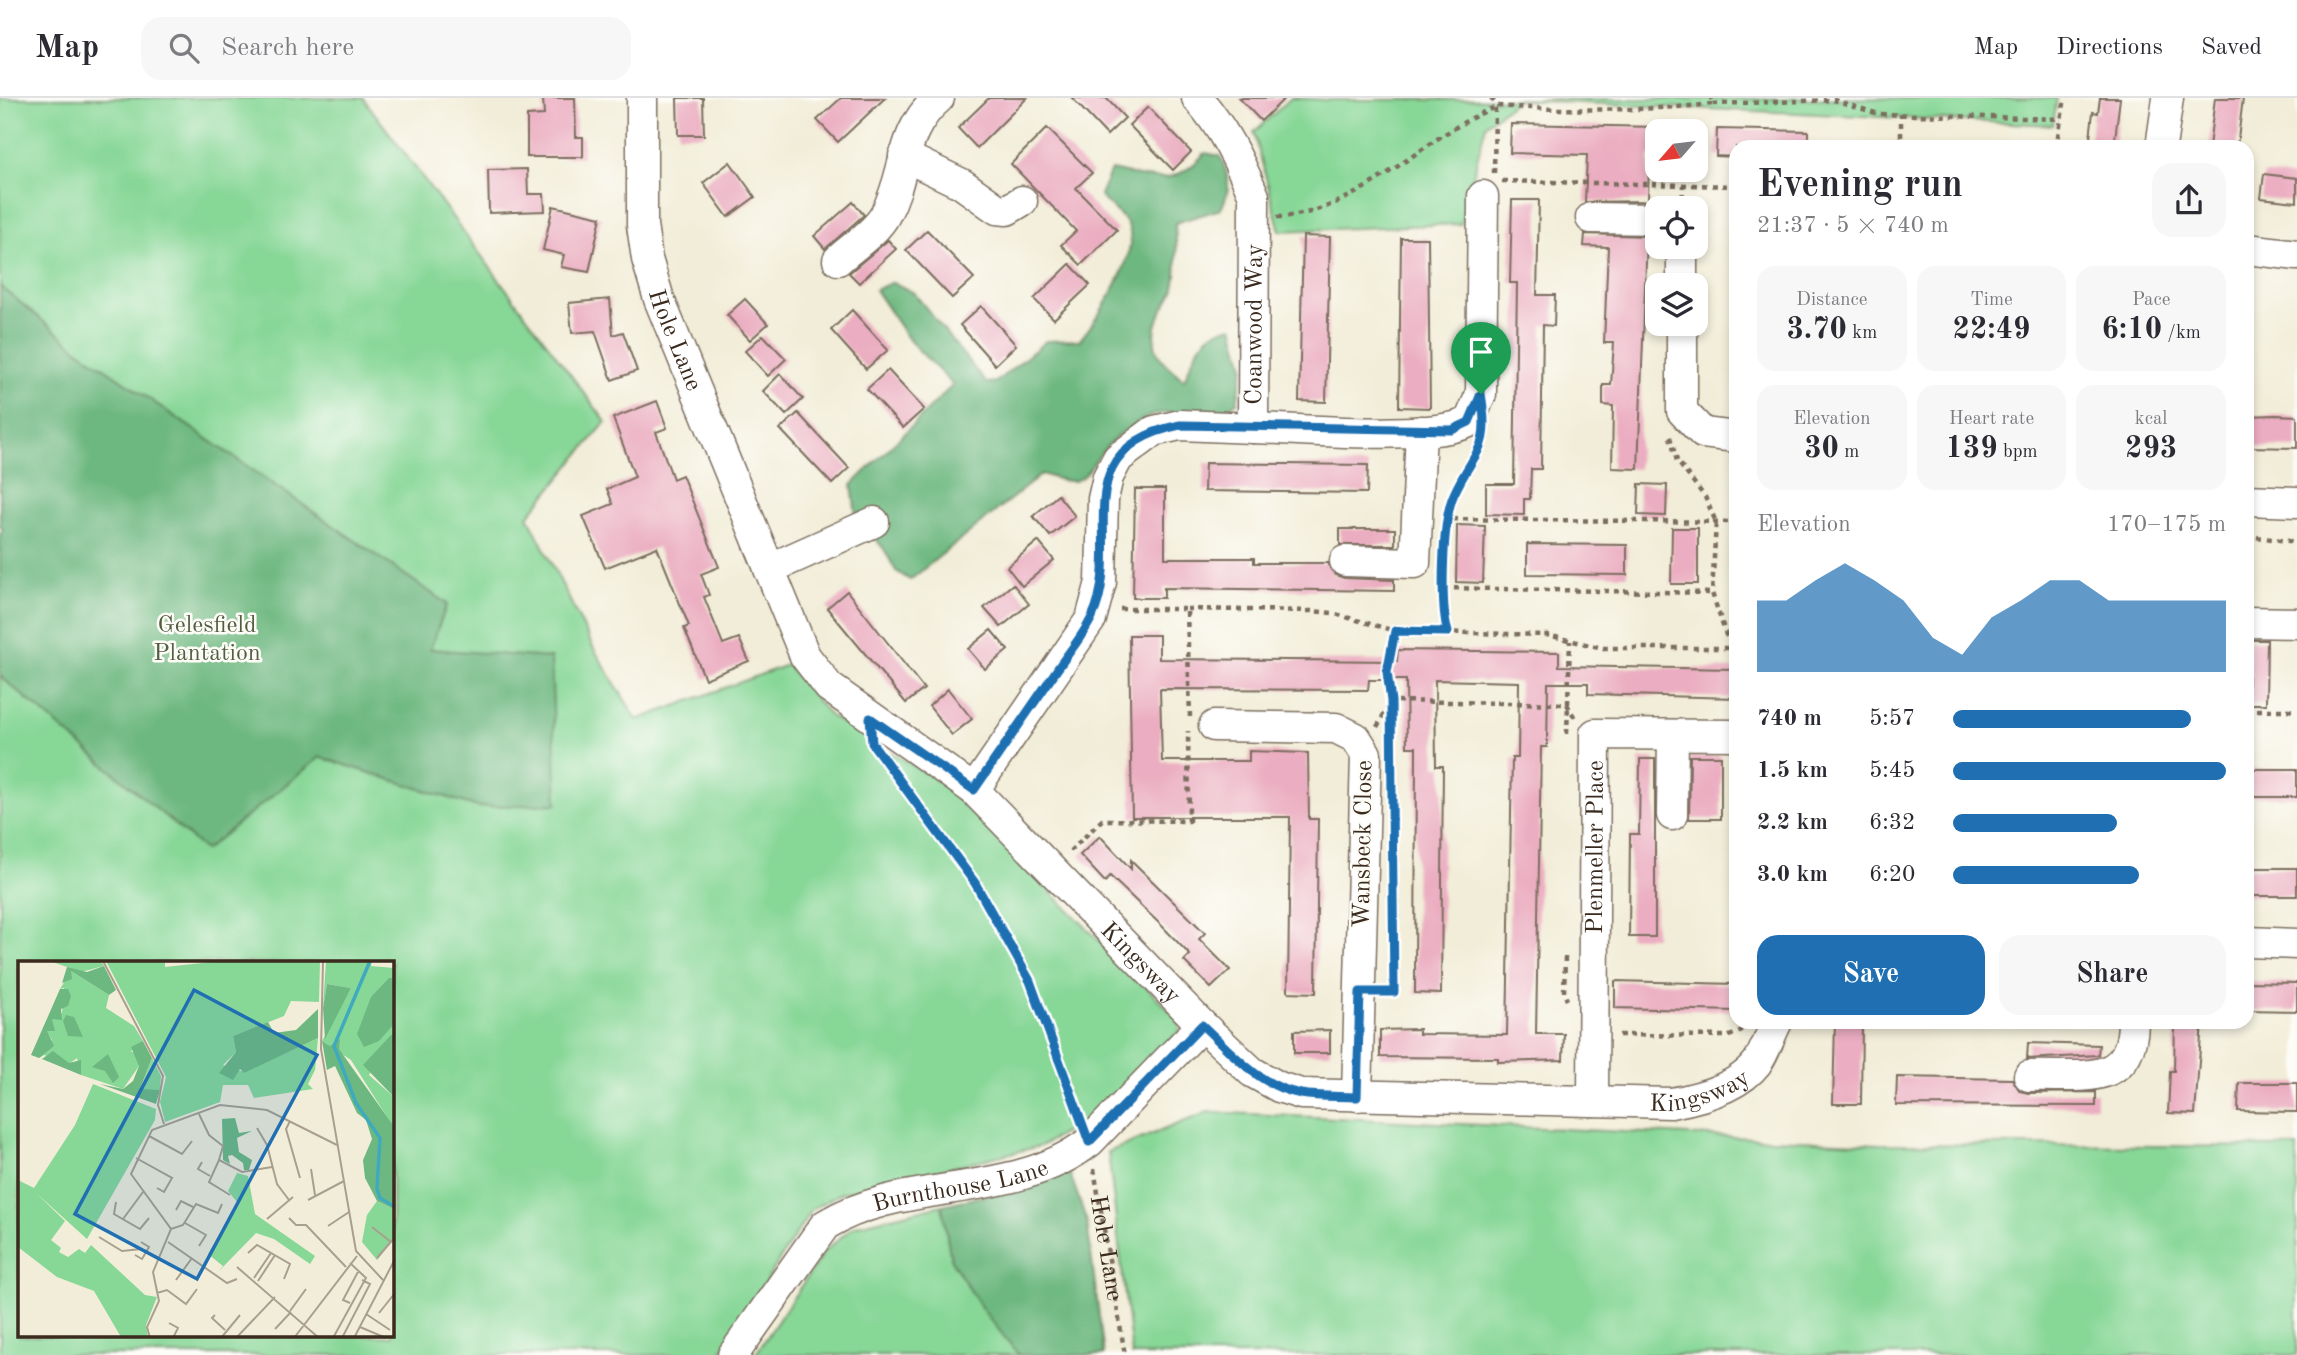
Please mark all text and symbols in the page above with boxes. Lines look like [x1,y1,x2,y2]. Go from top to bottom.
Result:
search box [141,17,631,80]
icon: search [165,29,203,67]
text: Map [35,32,99,65]
text: Search here [221,35,354,61]
text: Map [1974,36,2018,60]
text: Directions [2056,36,2163,60]
text: Saved [2201,36,2262,60]
north arrow [1645,119,1708,182]
map controls [1645,119,1708,336]
button: share [2152,163,2226,237]
text: Evening run [1757,167,1963,205]
button: locate [1645,196,1708,259]
text: 21:37 · 5 × 740 m [1757,214,1949,237]
street label: Coanwood Way [1243,243,1268,405]
button: layers [1645,273,1708,336]
street label: Hole Lane [643,287,705,394]
text: Distance [1796,291,1868,310]
text: Time [1970,291,2013,310]
text: Pace [2132,291,2170,310]
text: 3.70 [1786,315,1847,345]
text: 22:49 [1952,315,2030,345]
text: 6:10 [2101,315,2162,345]
pin [1451,322,1511,394]
text: km [1847,324,1877,343]
text: /km [2162,324,2201,343]
icon: arrive [1462,333,1500,371]
text: Elevation [1793,410,1870,429]
text: Heart rate [1949,410,2034,429]
text: kcal [2135,410,2168,429]
text: 30 [1804,434,1839,464]
text: 139 [1945,434,1998,464]
text: 293 [2125,434,2177,464]
text: m [1839,443,1859,462]
text: bpm [1998,443,2038,462]
text: Elevation [1757,513,1851,536]
text: 170–175 m [2107,513,2226,536]
park label: Gelesfield Plantation [153,614,261,666]
text: 740 m [1757,707,1822,730]
text: 5:57 [1869,707,1915,730]
text: 1.5 km [1757,759,1828,782]
text: 5:45 [1869,759,1915,782]
street label: Wansbeck Close [1351,760,1377,928]
street label: Plenmeller Place [1584,760,1609,934]
text: 2.2 km [1757,811,1828,834]
text: 6:32 [1869,811,1915,834]
text: 3.0 km [1757,863,1828,886]
text: 6:20 [1869,863,1915,886]
street label: Kingsway [1095,918,1184,1009]
button: Save [1757,935,1985,1015]
button: Share [1999,935,2226,1015]
inset map [18,961,394,1338]
street label: Kingsway [1649,1066,1755,1117]
street label: Burnthouse Lane [870,1157,1052,1217]
street label: Hole Lane [1085,1193,1126,1303]

